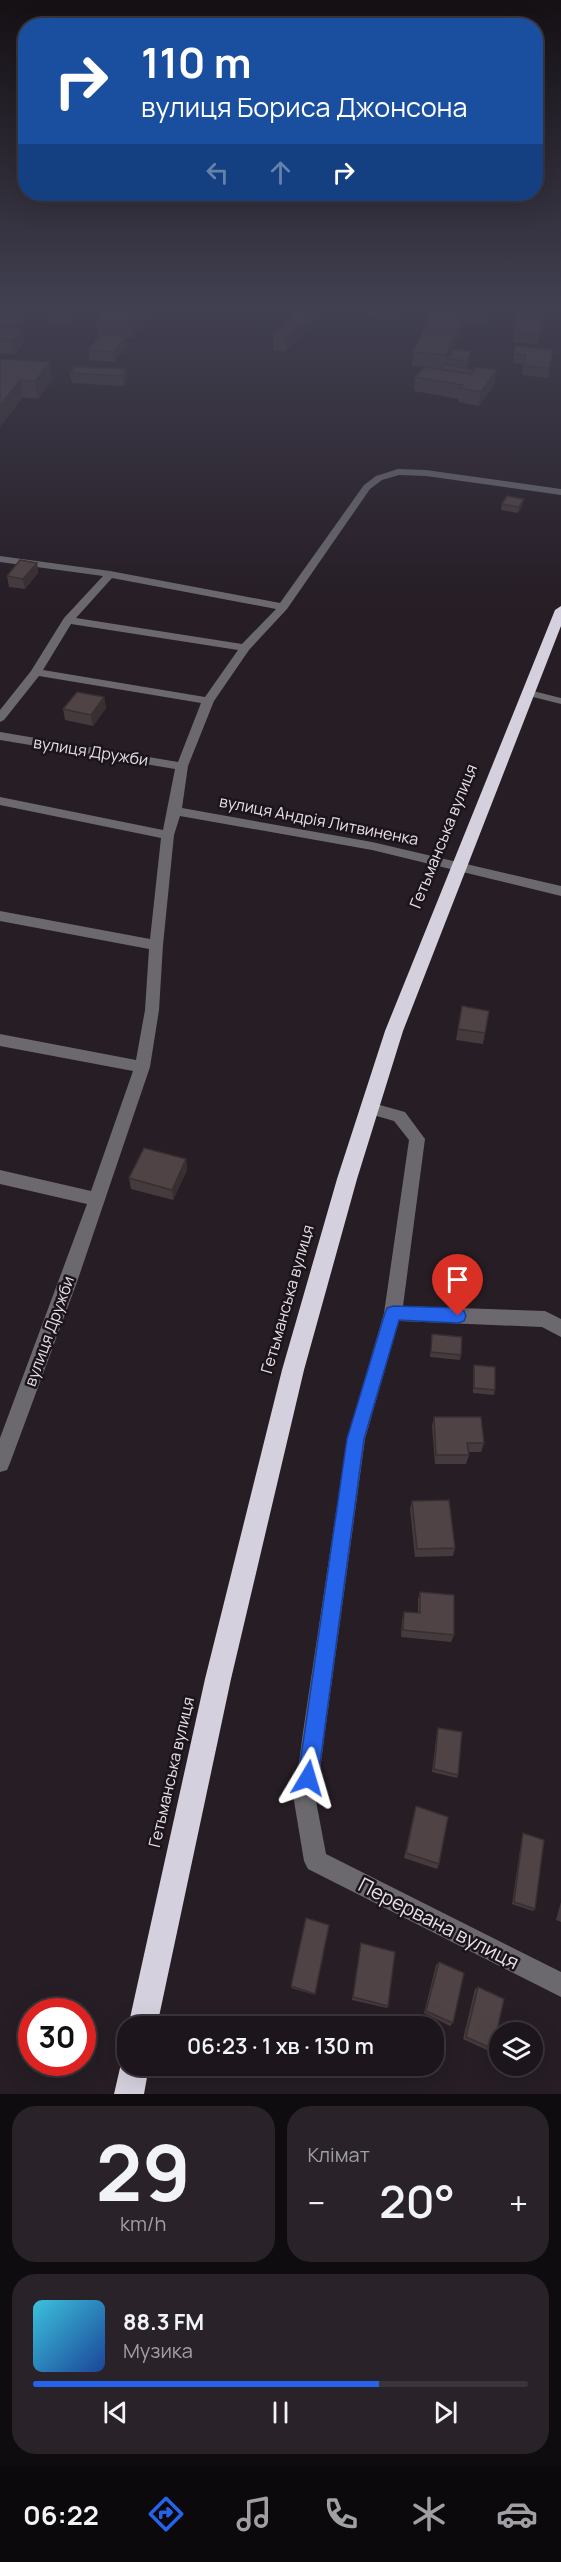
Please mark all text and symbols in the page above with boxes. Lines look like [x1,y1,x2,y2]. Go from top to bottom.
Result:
text: 110 m [141,33,252,91]
icon: right [42,42,120,120]
text: вулиця Бориса Джонсона [141,88,468,125]
icon: left [201,156,234,189]
icon: ahead [264,156,297,189]
icon: right [327,156,360,189]
street label: вулиця Дружби [32,731,150,771]
street label: Гетьманська вулиця [404,761,482,911]
street label: вулиця Андрія Литвиненка [218,790,420,850]
street label: Гетьманська вулиця [255,1222,319,1376]
pin [432,1254,483,1316]
icon: arrive [441,1263,474,1296]
street label: вулиця Дружби [19,1273,79,1389]
street label: Гетьманська вулиця [143,1695,199,1849]
position arrow [276,1746,340,1810]
street label: Перервана вулиця [354,1871,524,1975]
speed limit sign: 30 [18,1998,96,2076]
map controls [489,2022,543,2076]
button: layers [489,2022,543,2076]
text: 06:23 · 1 хв · 130 m [187,2031,374,2061]
text: 29 [96,2118,191,2224]
text: Клімат [308,2141,370,2168]
text: 20° [379,2170,455,2232]
text: − [308,2180,325,2225]
text: + [509,2180,528,2225]
text: km/h [120,2210,167,2237]
text: 88.3 FM [123,2307,204,2337]
text: Музика [123,2337,193,2364]
icon: previous [99,2396,132,2429]
icon: pause [264,2396,297,2429]
icon: next [429,2396,462,2429]
icon: directions [145,2493,187,2535]
icon: music [233,2493,275,2535]
icon: phone [320,2493,362,2535]
icon: climate [408,2493,450,2535]
icon: car [496,2493,538,2535]
text: 06:22 [23,2496,99,2533]

